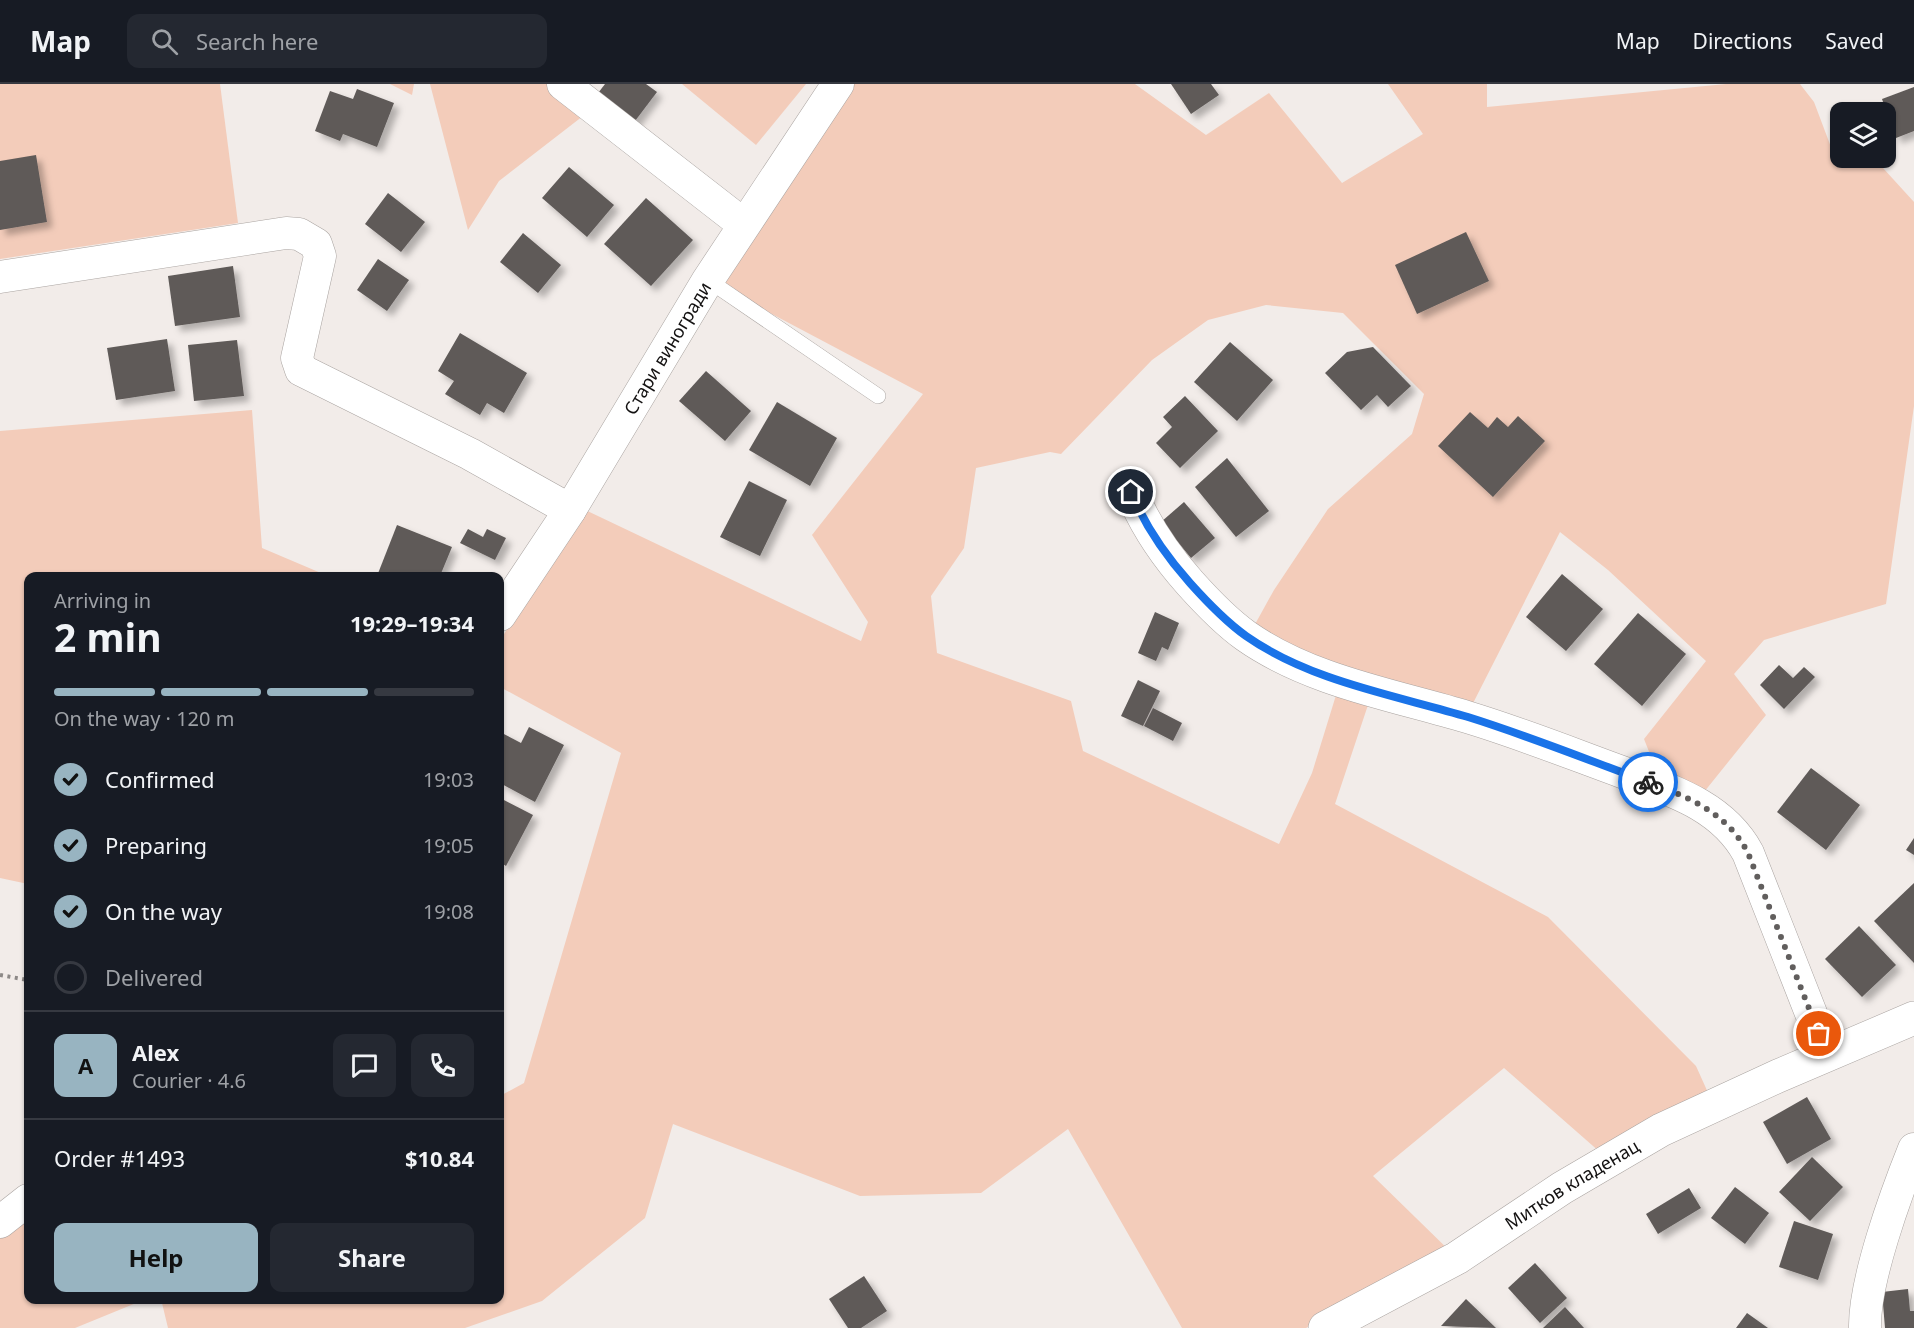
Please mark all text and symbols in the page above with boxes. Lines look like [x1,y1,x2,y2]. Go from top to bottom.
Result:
search box [127,14,547,68]
text: Map [30,22,91,60]
icon: search [148,25,181,58]
text: Search here [196,26,318,56]
text: Map [1616,27,1660,55]
text: Directions [1693,27,1792,55]
text: Saved [1825,27,1884,55]
map controls [1830,102,1896,168]
button: layers [1830,102,1896,168]
street label: Стари виногради [618,277,716,419]
pin [1105,466,1156,517]
icon: home [1114,475,1147,508]
text: Arriving in [54,587,151,614]
text: 19:29–19:34 [350,608,474,638]
text: 2 min [54,610,161,663]
text: On the way · 120 m [54,705,234,732]
courier [1618,752,1678,812]
icon: check [54,763,87,796]
text: Confirmed [105,764,215,794]
text: 19:03 [423,766,474,793]
icon: bike [1632,766,1665,799]
icon: check [54,829,87,862]
text: Preparing [105,830,207,860]
text: 19:05 [423,832,474,859]
icon: check [54,895,87,928]
text: On the way [105,896,222,926]
text: 19:08 [423,898,474,925]
text: Delivered [105,962,203,992]
pin [1793,1008,1844,1059]
icon: bag [1802,1017,1835,1050]
button: chat [333,1034,396,1097]
button: phone [411,1034,474,1097]
text: Alex [132,1037,179,1067]
text: A [78,1050,93,1080]
text: Courier · 4.6 [132,1067,246,1094]
street label: Митков кладенац [1500,1134,1643,1235]
text: Order #1493 [54,1143,185,1173]
text: $10.84 [405,1143,474,1173]
button: Help [54,1223,258,1292]
button: Share [270,1223,474,1292]

